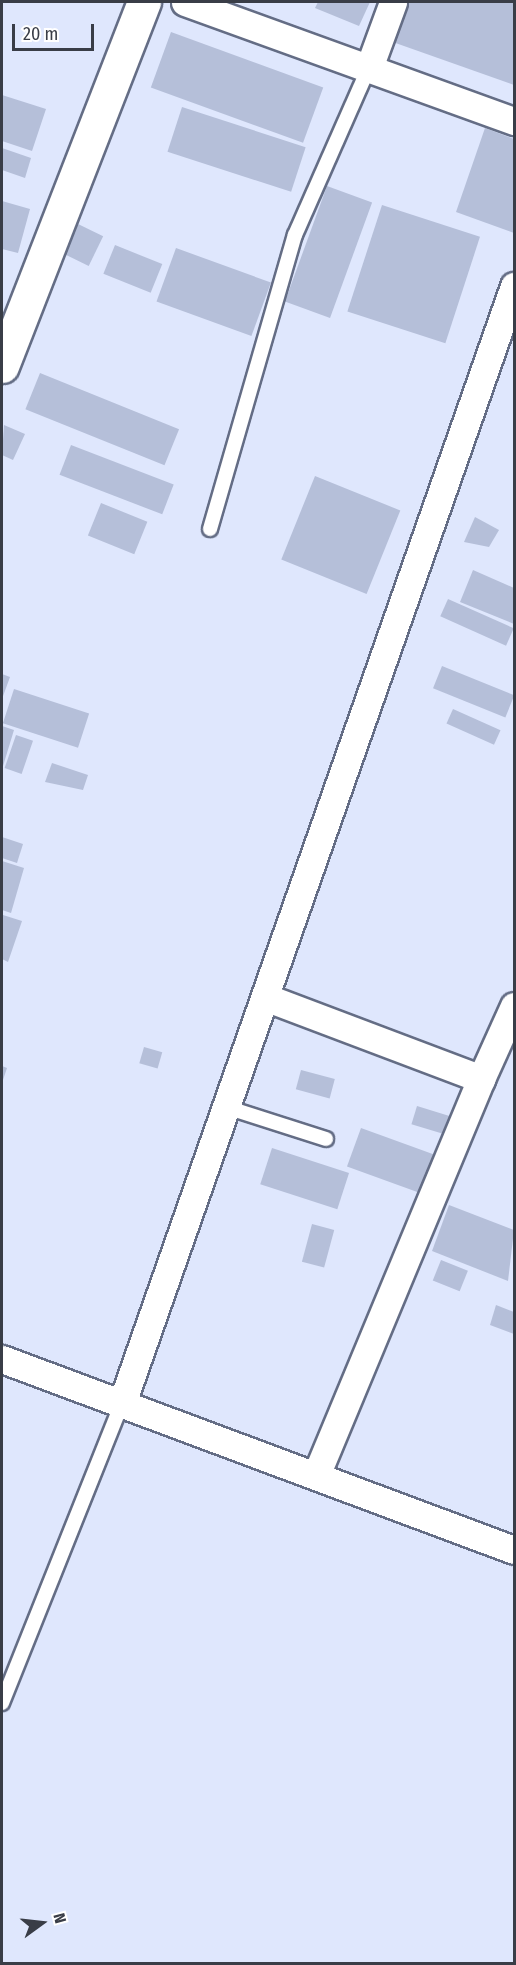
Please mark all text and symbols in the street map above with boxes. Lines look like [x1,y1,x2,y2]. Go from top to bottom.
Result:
scale bar [15,12,98,50]
text: 20 m [23,23,58,45]
north arrow [12,1893,72,1953]
text: N [49,1911,70,1925]

